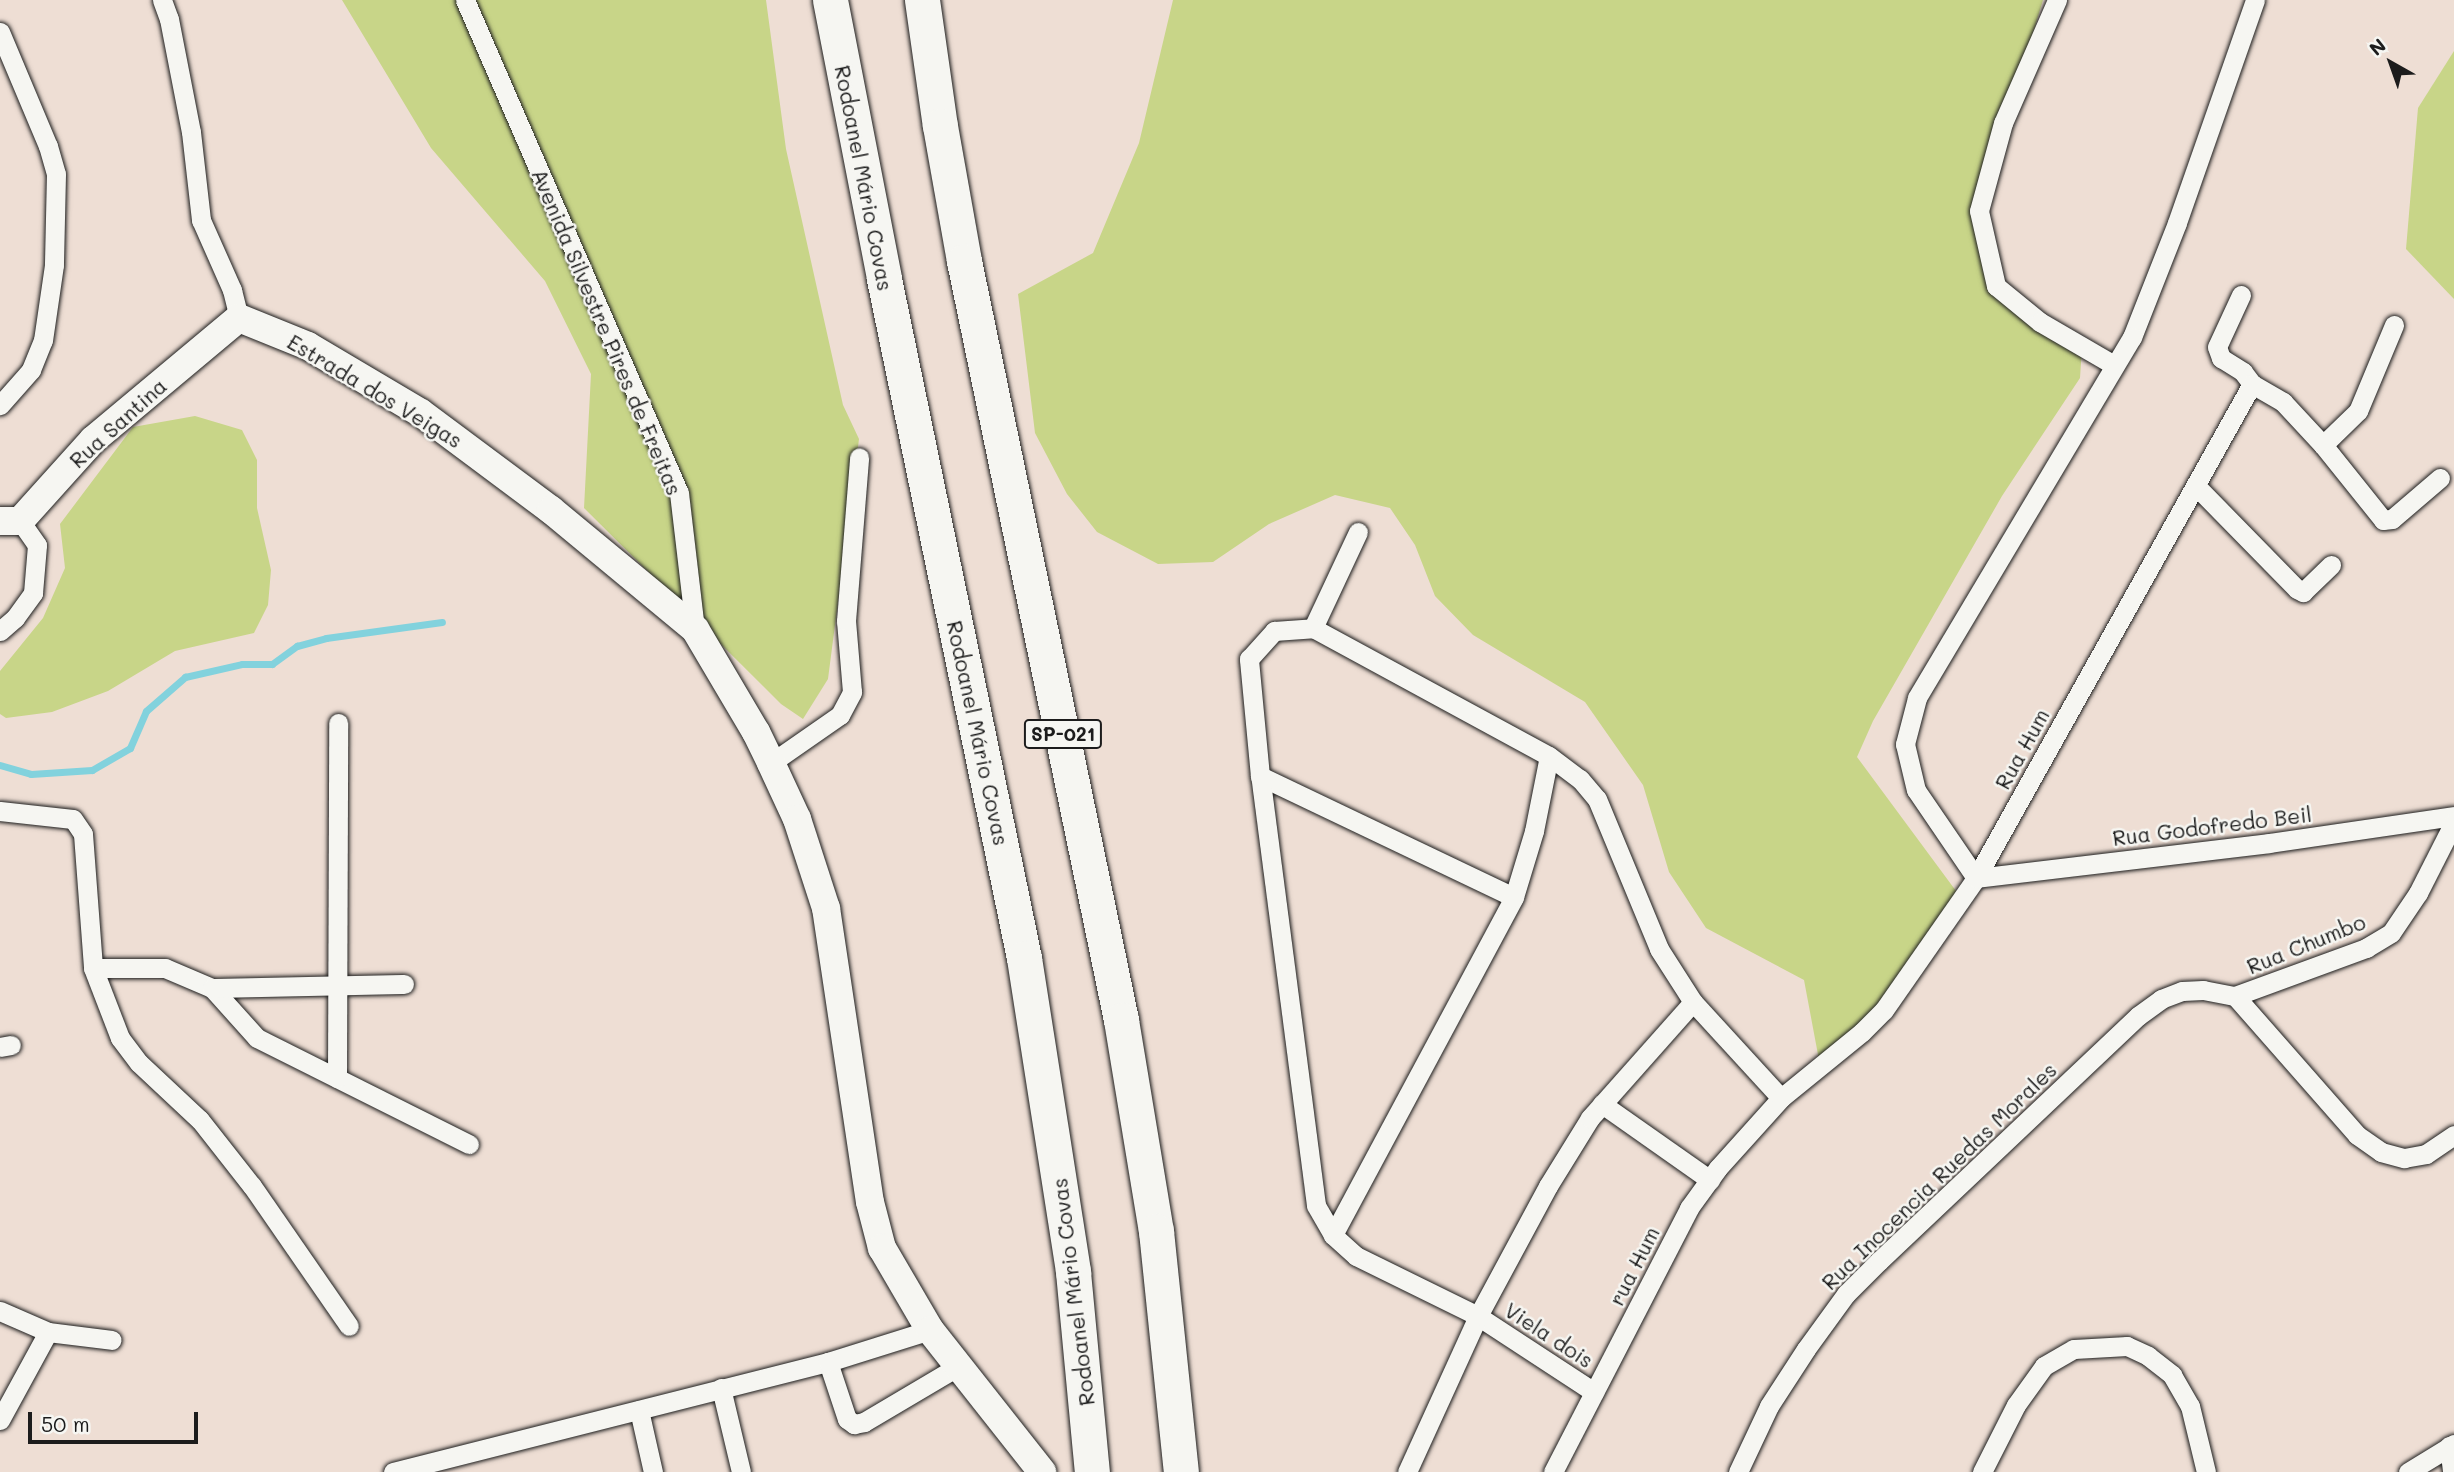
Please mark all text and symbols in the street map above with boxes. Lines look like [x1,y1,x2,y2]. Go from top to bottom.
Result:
north arrow [2356,28,2426,98]
text: N [2364,32,2391,61]
street label: Rodoanel Mário Covas [830,63,898,293]
street label: Avenida Silvestre Pires de Freitas [527,165,687,499]
street label: Estrada dos Veigas [283,329,467,453]
street label: Rua Santina [64,373,172,473]
street label: Rodoanel Mário Covas [942,618,1014,848]
street label: Rua Hum [1990,704,2054,794]
road number: SP-021 [1023,719,1103,750]
street label: Rua Godofredo Beil [2111,801,2313,851]
street label: Rua Chumbo [2243,909,2369,979]
street label: Rua Inocencia Ruedas Morales [1817,1057,2061,1295]
street label: Rodoanel Mário Covas [1047,1177,1099,1407]
street label: rua Hum [1603,1222,1665,1310]
street label: Viela dois [1500,1297,1598,1373]
scale bar [32,1398,201,1442]
text: 50 m [41,1410,90,1437]

